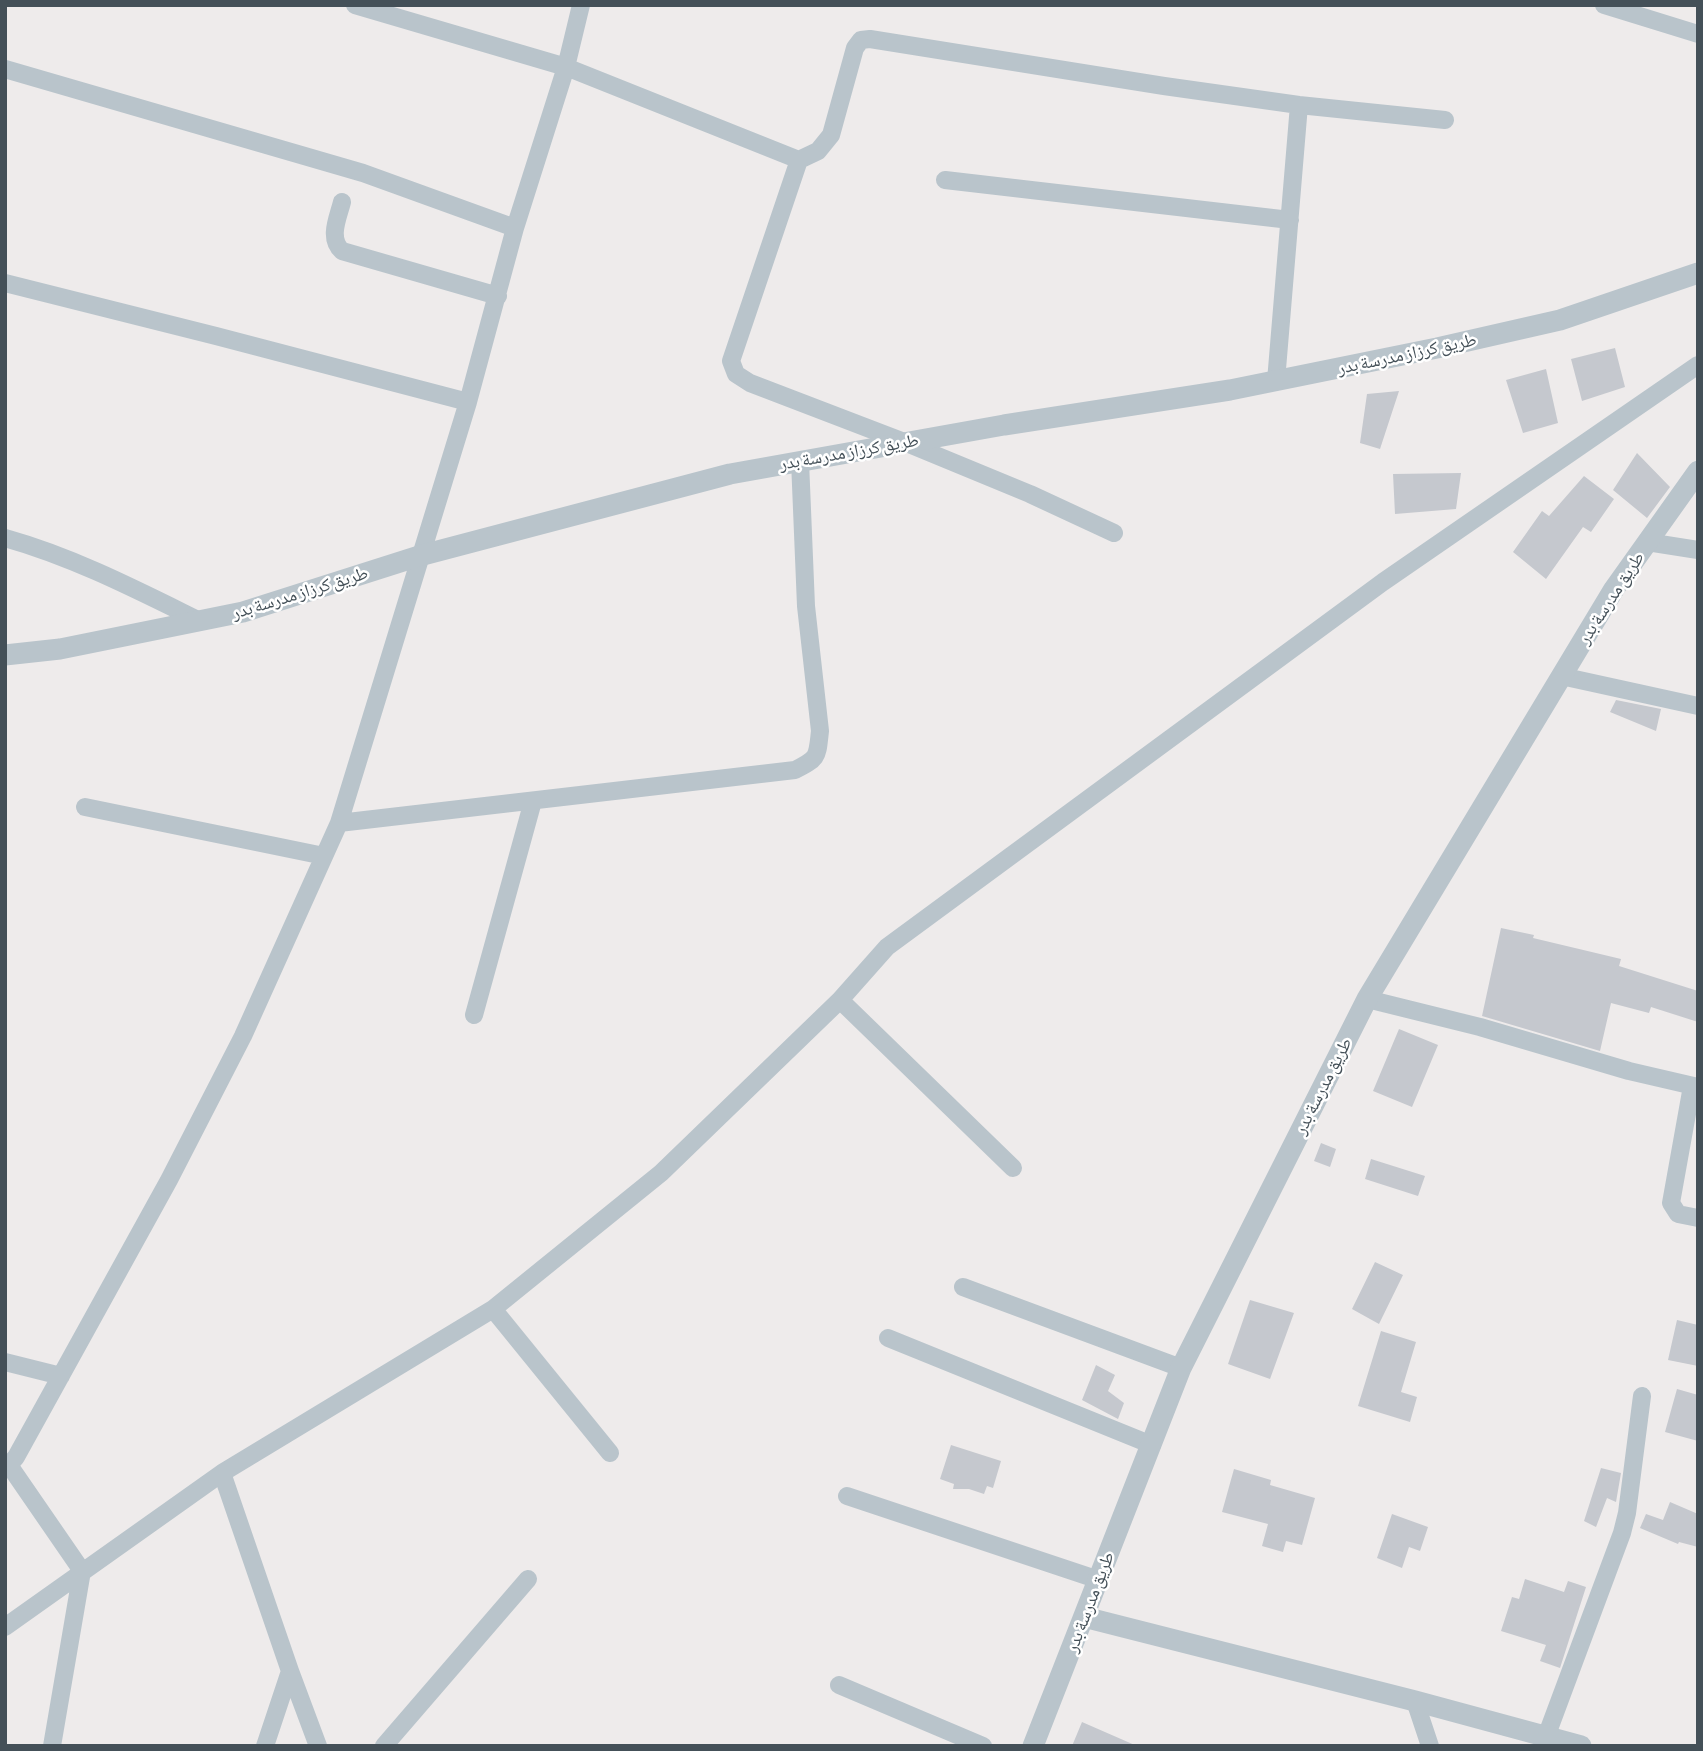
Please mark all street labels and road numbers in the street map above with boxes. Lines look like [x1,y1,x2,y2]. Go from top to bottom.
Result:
street label: طريق كرزاز مدرسة بدر [1336,329,1478,379]
street label: طريق كرزاز مدرسة بدر [778,429,920,475]
street label: طريق مدرسة بدر [1573,548,1649,648]
street label: طريق كرزاز مدرسة بدر [229,562,371,624]
street label: طريق مدرسة بدر [1289,1034,1357,1138]
street label: طريق مدرسة بدر [1061,1549,1119,1655]

